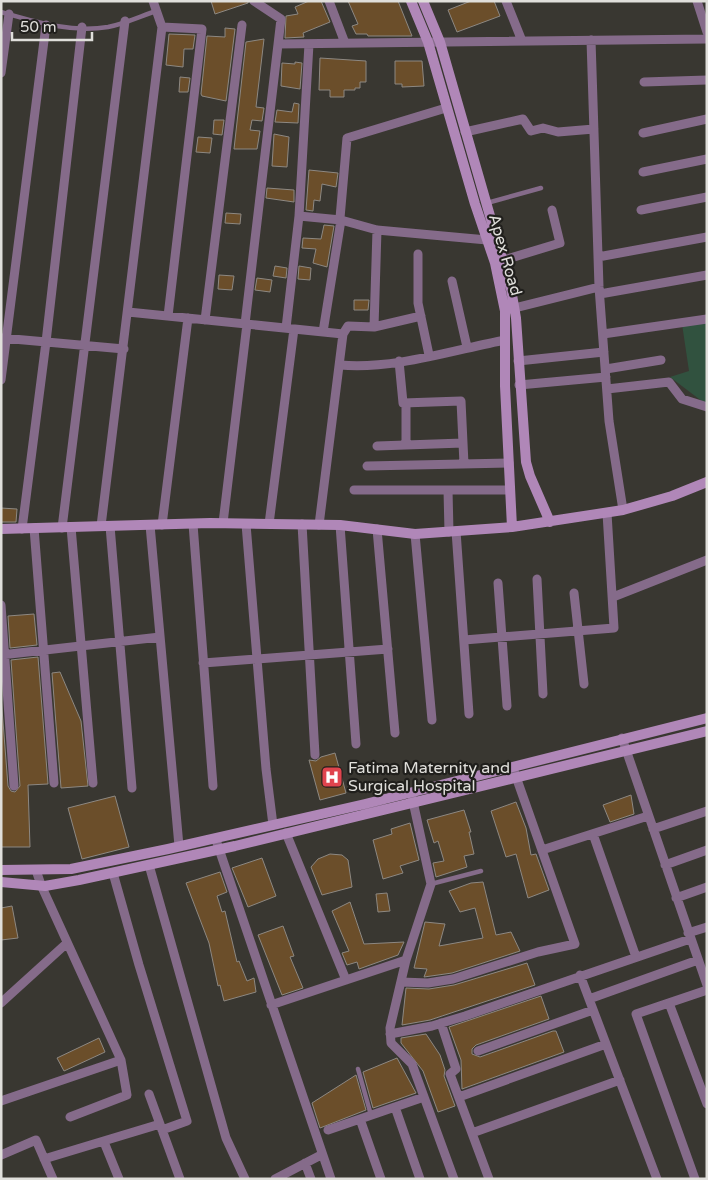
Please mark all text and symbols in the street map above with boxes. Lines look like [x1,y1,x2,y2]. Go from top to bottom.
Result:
scale bar [12,10,92,42]
text: 50 m [20,18,57,36]
street label: Apex Road [484,212,526,298]
place label: Fatima Maternity and Surgical Hospital [348,758,510,796]
hospital icon: Fatima Maternity and Surgical Hospital [320,765,344,789]

